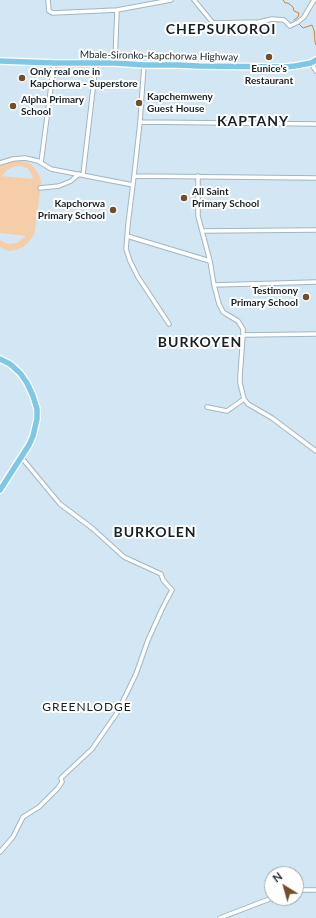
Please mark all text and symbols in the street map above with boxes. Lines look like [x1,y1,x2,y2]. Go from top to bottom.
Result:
district label: CHEPSUKOROI [166,21,276,37]
street label: Mbale-Sironko-Kapchorwa Highway [80,49,238,63]
marker: Eunice's Restaurant [264,52,274,62]
place label: Eunice's Restaurant [245,63,293,86]
place label: Only real one in Kapchorwa - Superstore [30,66,138,90]
marker: Only real one in Kapchorwa - Superstore [17,73,27,83]
place label: Kapchemweny Guest House [147,91,213,114]
place label: Alpha Primary School [21,94,84,118]
marker: Kapchemweny Guest House [134,98,144,108]
marker: Alpha Primary School [8,101,18,111]
district label: KAPTANY [217,113,289,129]
place label: All Saint Primary School [192,186,259,210]
marker: All Saint Primary School [179,193,189,203]
place label: Kapchorwa Primary School [38,198,105,222]
marker: Kapchorwa Primary School [108,205,118,215]
place label: Testimony Primary School [231,285,298,308]
marker: Testimony Primary School [301,292,311,302]
district label: BURKOYEN [158,334,242,350]
district label: BURKOLEN [113,524,197,540]
district label: GREENLODGE [42,700,132,714]
north arrow [264,866,304,906]
text: N [270,869,284,885]

